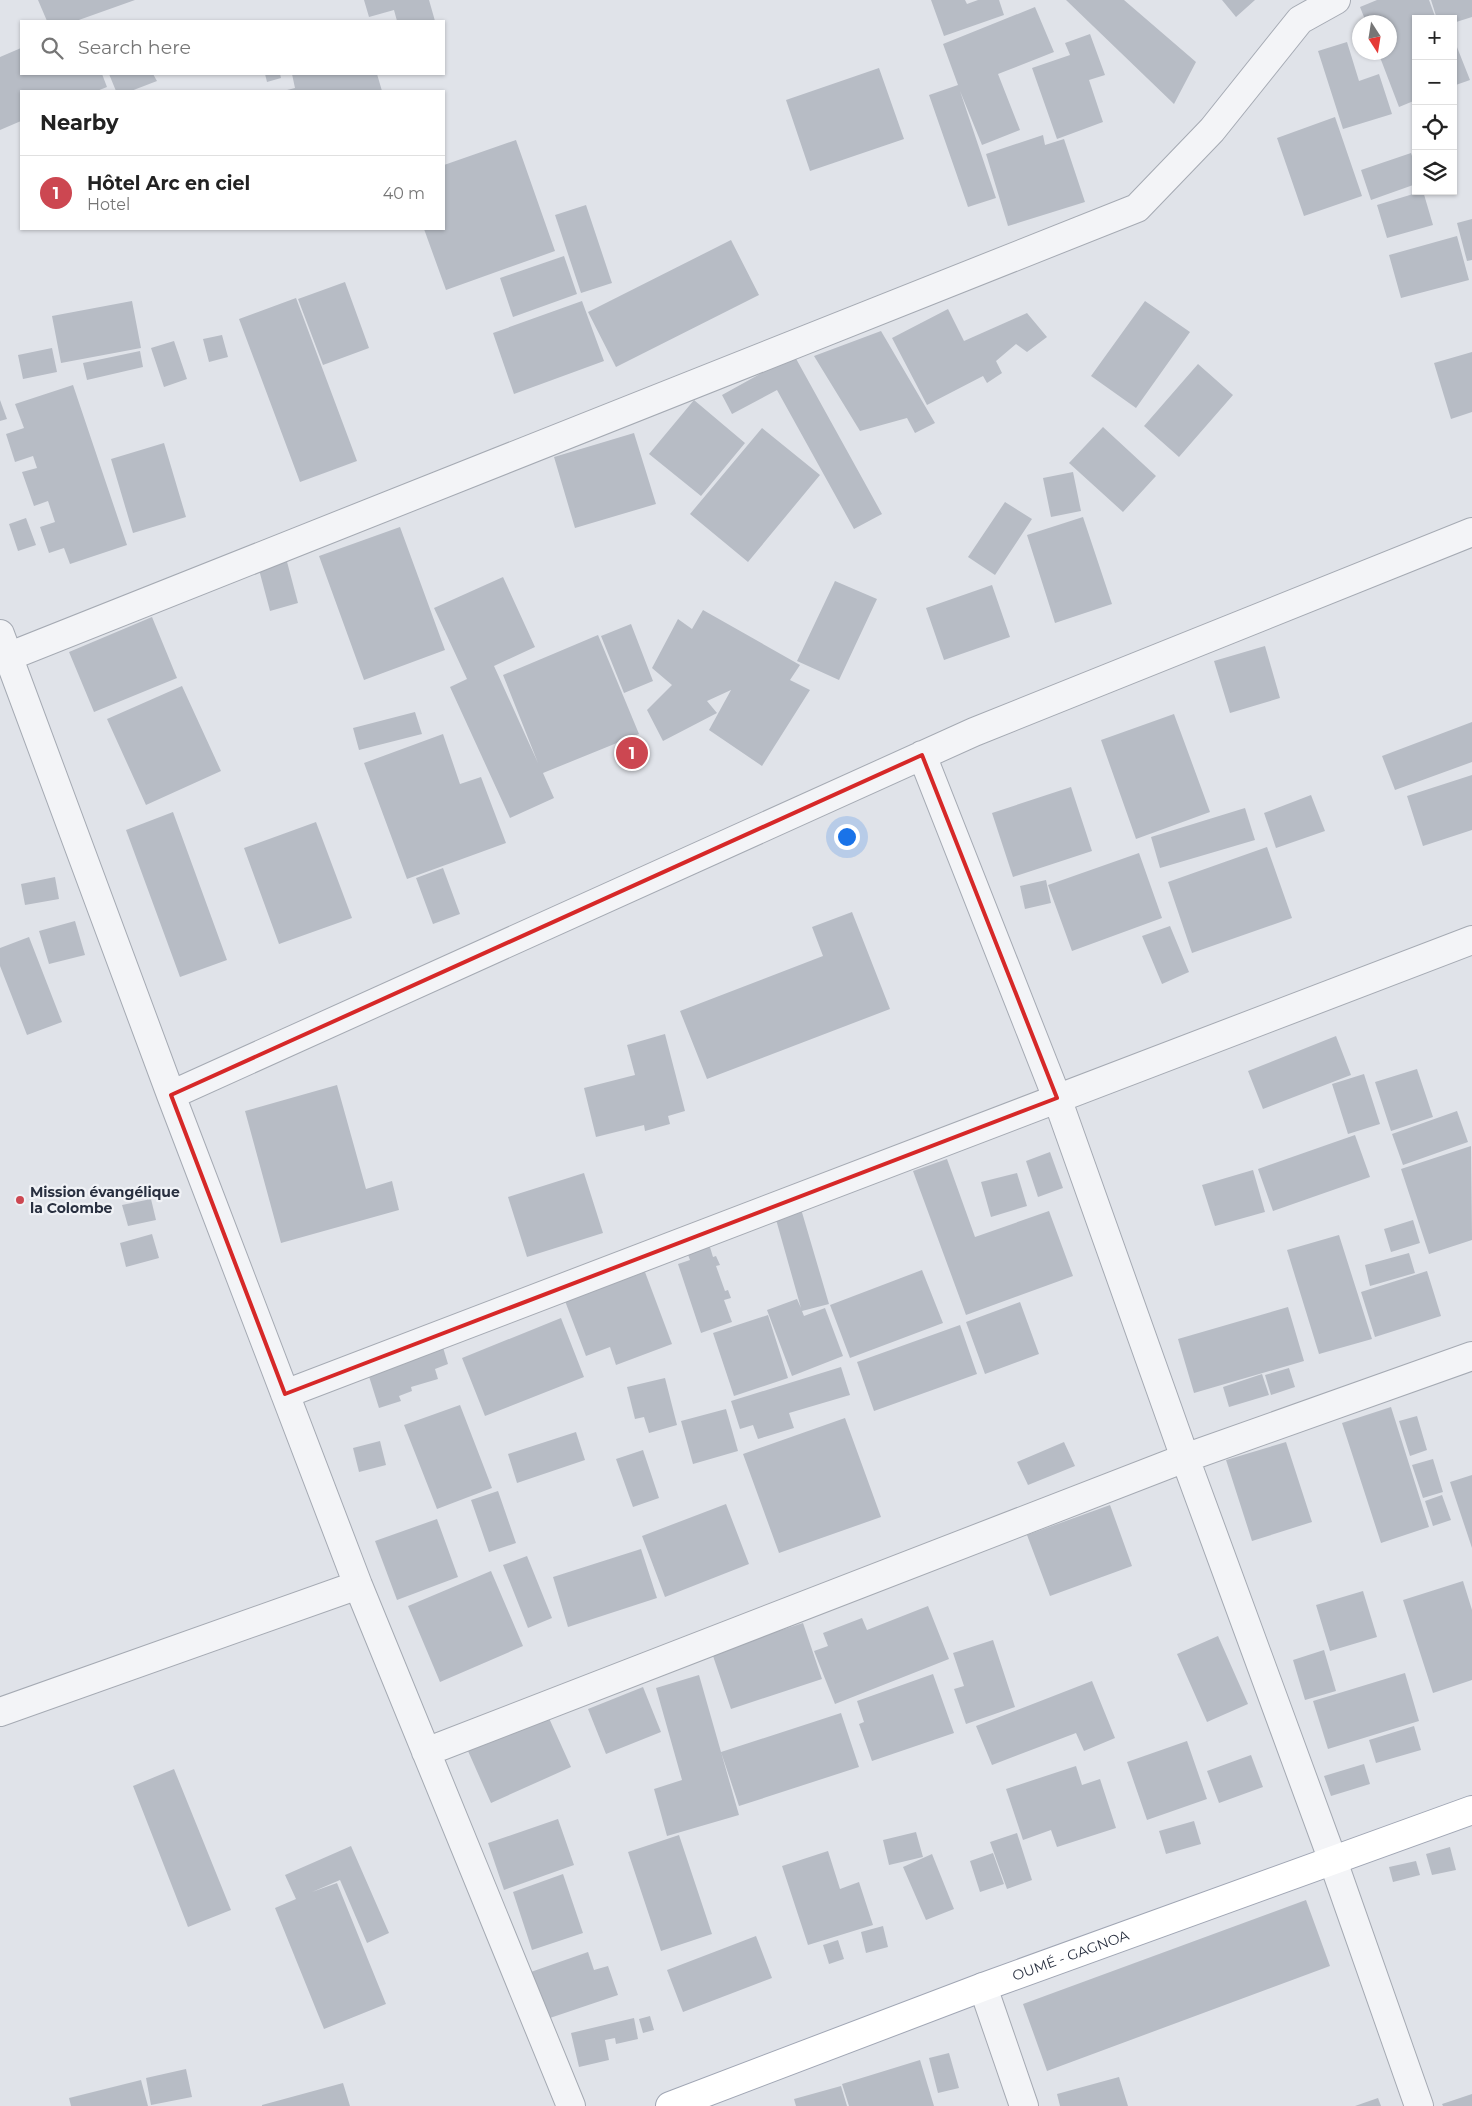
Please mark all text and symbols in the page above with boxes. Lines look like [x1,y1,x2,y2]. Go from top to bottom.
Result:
north arrow [1352,15,1397,60]
map controls [1412,15,1457,195]
button: + [1412,15,1457,60]
search box [20,20,445,75]
icon: search [38,34,66,62]
text: Search here [78,36,191,59]
button: − [1412,60,1457,105]
button: locate [1412,105,1457,150]
text: Nearby [40,110,119,135]
button: layers [1412,150,1457,195]
text: Hôtel Arc en ciel [87,172,250,195]
text: 1 [53,184,59,203]
text: 40 m [383,184,425,203]
text: Hotel [87,195,130,214]
pin: 1 [616,734,648,772]
your location [834,824,860,850]
place label: Mission évangélique la Colombe [30,1183,180,1217]
marker: Mission évangélique la Colombe [14,1194,26,1206]
street label: OUMÉ - GAGNOA [1010,1926,1132,1985]

